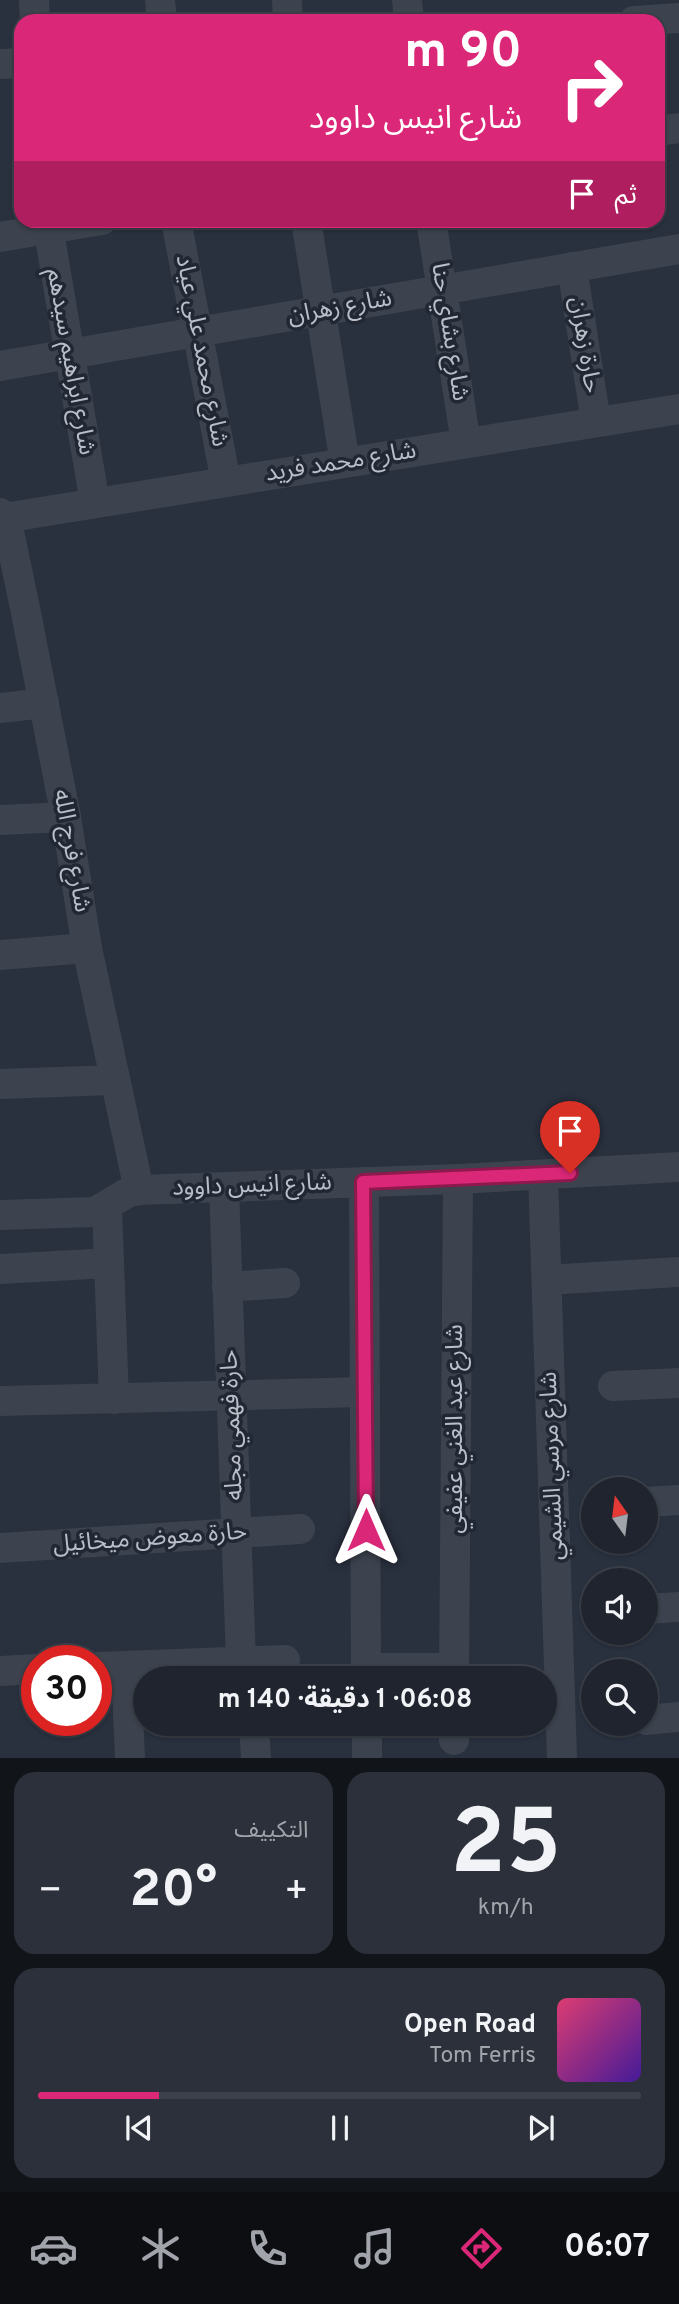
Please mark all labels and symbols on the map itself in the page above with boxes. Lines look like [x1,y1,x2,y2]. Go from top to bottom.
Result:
street label: شارع محمد علي عياد [166,253,234,450]
street label: شارع بشاي حنا [422,261,475,403]
street label: شارع ابراهيم سيدهم [39,266,101,458]
street label: شارع زهران [286,284,394,332]
street label: حارة زهران [562,295,606,395]
street label: شارع محمد فريد [264,436,418,490]
street label: شارع فرج الله [45,787,97,915]
pin [540,1101,600,1173]
street label: شارع انيس داوود [172,1168,332,1204]
street label: شارع عبد الغني عفيفي [441,1324,473,1534]
street label: حارة فهمي مجله [215,1349,252,1501]
street label: شارع مرسي الشيمي [535,1371,573,1561]
north arrow [581,1477,658,1554]
position arrow [329,1493,403,1567]
street label: حارة معوض ميخائيل [52,1517,248,1561]
speed limit sign: 30 [21,1645,112,1736]

